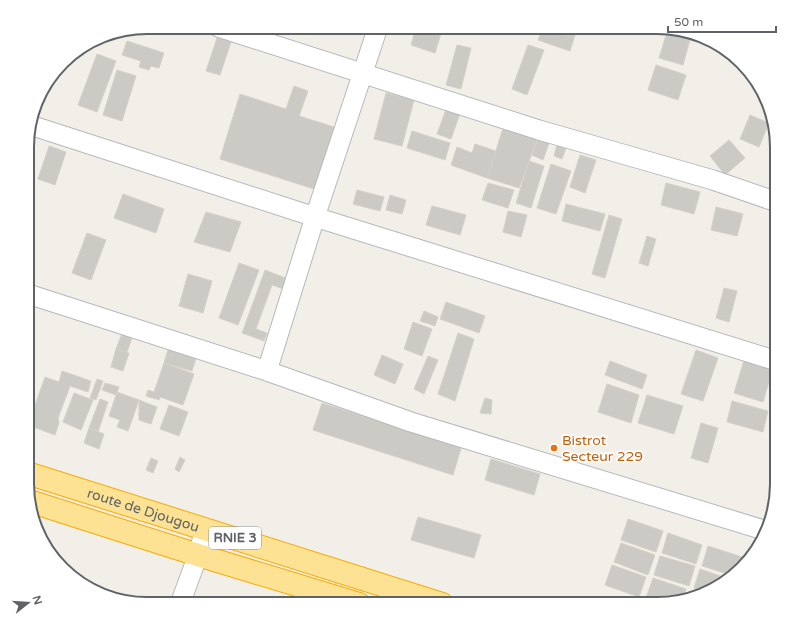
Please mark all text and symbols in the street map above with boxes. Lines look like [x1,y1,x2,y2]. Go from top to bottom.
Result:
scale bar [668,8,776,34]
text: 50 m [674,15,703,29]
place label: Bistrot Secteur 229 [562,432,643,465]
marker: Bistrot Secteur 229 [549,443,559,453]
street label: route de Djougou [85,484,201,535]
road number: RNIE 3 [209,527,261,549]
north arrow [8,583,48,623]
text: N [30,594,45,606]

